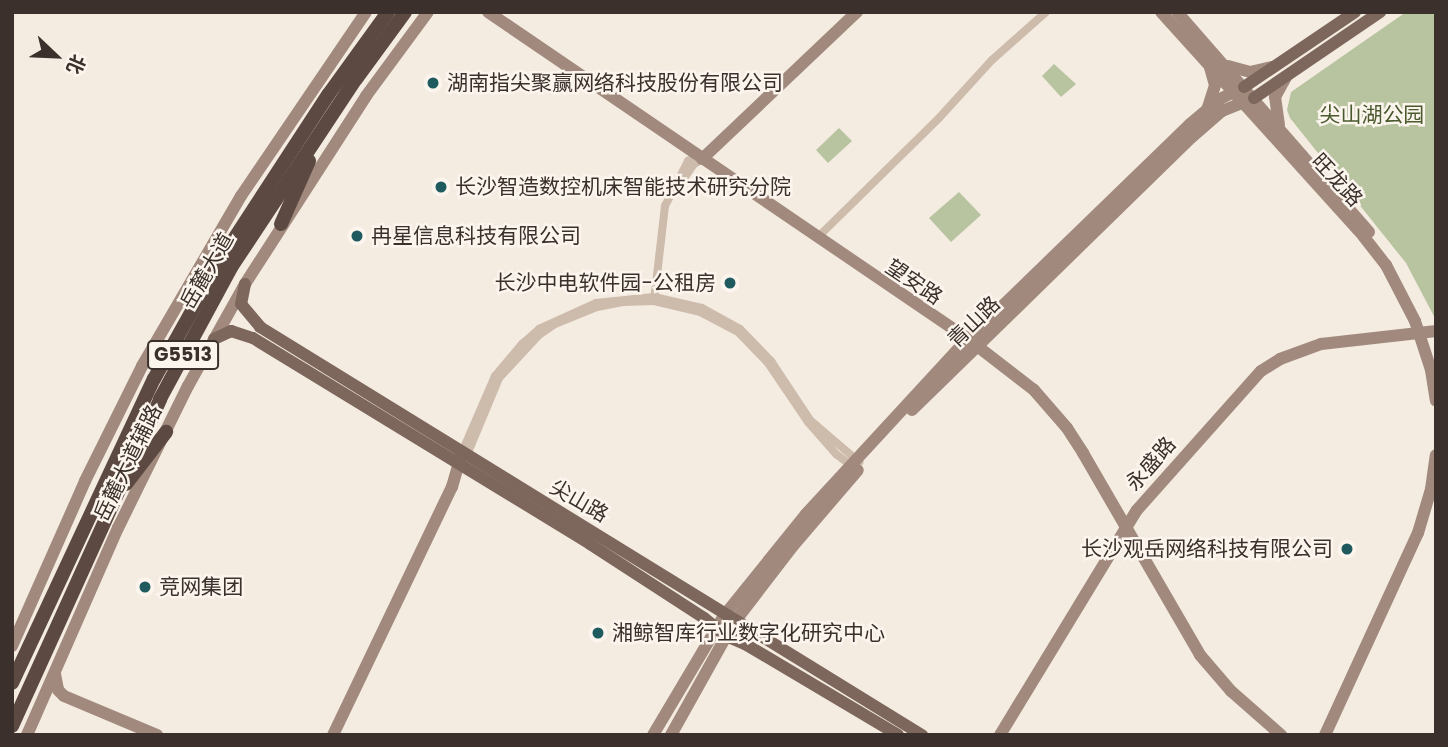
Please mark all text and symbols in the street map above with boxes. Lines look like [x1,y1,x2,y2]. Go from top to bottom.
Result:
north arrow [21,21,91,91]
text: 北 [60,50,92,78]
place label: 湖南指尖聚赢网络科技股份有限公司 [447,70,783,96]
marker: 湖南指尖聚赢网络科技股份有限公司 [425,75,441,91]
park label: 尖山湖公园 [1320,102,1424,128]
street label: 旺龙路 [1306,148,1368,212]
place label: 长沙智造数控机床智能技术研究分院 [455,174,791,200]
marker: 长沙智造数控机床智能技术研究分院 [433,179,449,195]
place label: 冉星信息科技有限公司 [371,223,581,249]
street label: 岳麓大道 [175,228,239,314]
marker: 冉星信息科技有限公司 [349,228,365,244]
street label: 望安路 [881,254,947,310]
place label: 长沙中电软件园-公租房 [494,270,716,296]
marker: 长沙中电软件园-公租房 [722,275,738,291]
street label: 青山路 [943,291,1005,353]
road number: G5513 [146,340,220,370]
street label: 岳麓大道辅路 [89,401,167,525]
street label: 永盛路 [1121,432,1181,496]
street label: 尖山路 [545,474,613,528]
place label: 长沙观岳网络科技有限公司 [1081,536,1333,562]
marker: 长沙观岳网络科技有限公司 [1339,541,1355,557]
place label: 竞网集团 [159,574,243,600]
marker: 竞网集团 [137,579,153,595]
place label: 湘鲸智库行业数字化研究中心 [612,620,885,646]
marker: 湘鲸智库行业数字化研究中心 [590,625,606,641]

